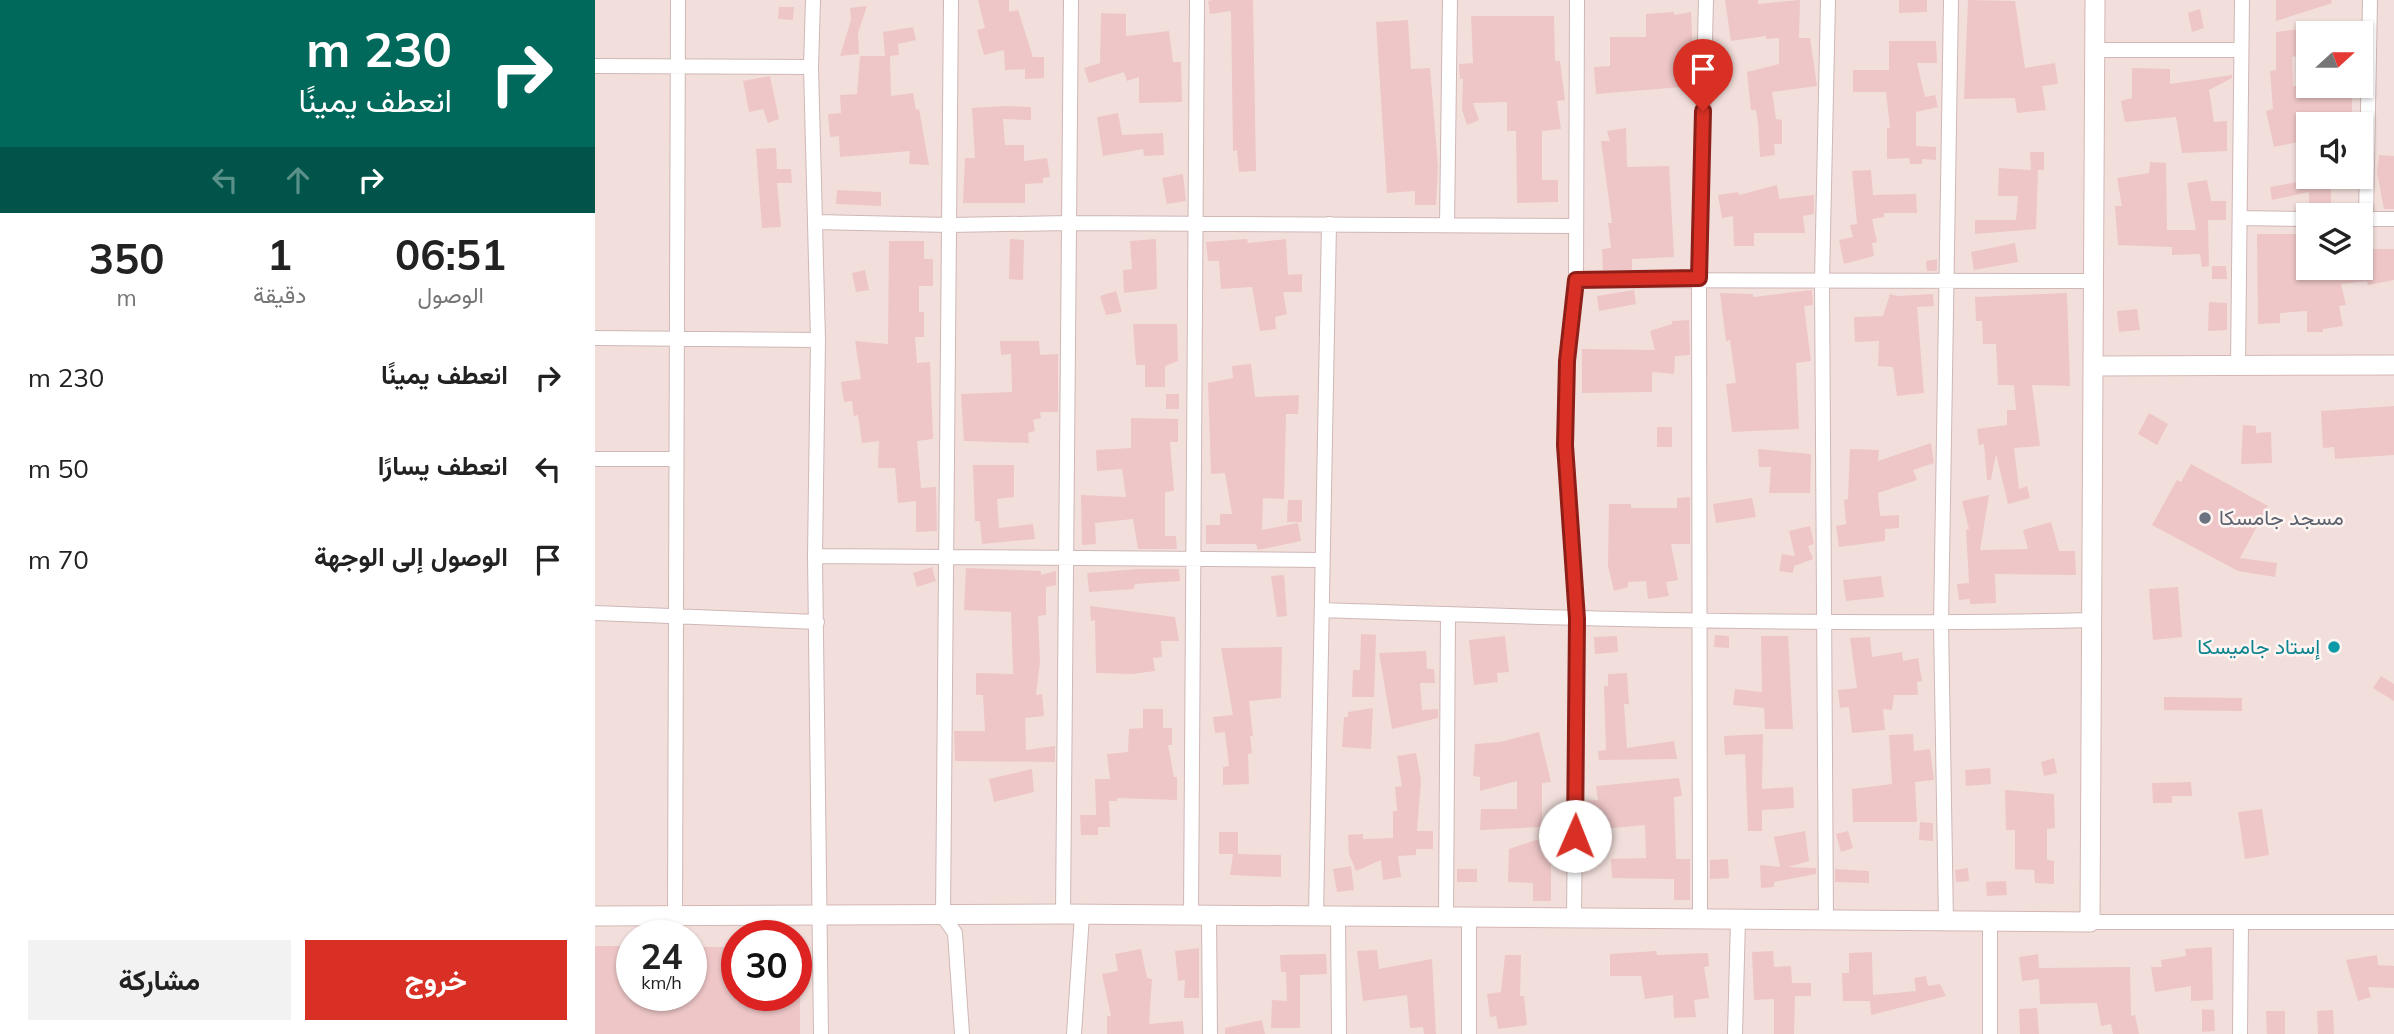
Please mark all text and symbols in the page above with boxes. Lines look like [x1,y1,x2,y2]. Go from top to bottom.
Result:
text: 230 m [306,18,452,79]
north arrow [2296,21,2373,98]
map controls [2296,21,2373,280]
icon: right [476,28,567,119]
pin [1673,39,1733,111]
icon: arrive [1684,50,1722,88]
text: انعطف يمينًا [298,80,452,120]
button: sound [2296,112,2373,189]
icon: left [206,161,244,199]
icon: ahead [279,161,317,199]
icon: right [352,161,390,199]
button: layers [2296,203,2373,280]
text: 1 [267,228,292,281]
text: 06:51 [395,228,506,281]
text: 350 [89,232,164,285]
text: دقيقة [253,280,306,309]
text: الوصول [417,280,484,309]
text: m [116,283,137,312]
text: انعطف يمينًا [381,358,508,391]
icon: right [529,359,567,397]
text: 230 m [28,361,104,394]
text: انعطف يسارًا [378,449,508,482]
icon: left [529,450,567,488]
text: 50 m [28,452,89,485]
place label: مسجد جامسكا [2219,504,2344,530]
marker: مسجد جامسكا [2197,510,2213,526]
text: الوصول إلى الوجهة [314,540,508,573]
icon: arrive [529,541,567,579]
text: 70 m [28,543,89,576]
place label: إستاد جاميسكا [2197,633,2320,661]
marker: إستاد جاميسكا [2326,639,2342,655]
position arrow [1538,799,1612,873]
speed limit sign: 30 [721,920,812,1011]
text: 24 [640,934,683,978]
button: مشاركة [28,940,291,1020]
button: خروج [305,940,567,1020]
text: km/h [641,971,682,994]

